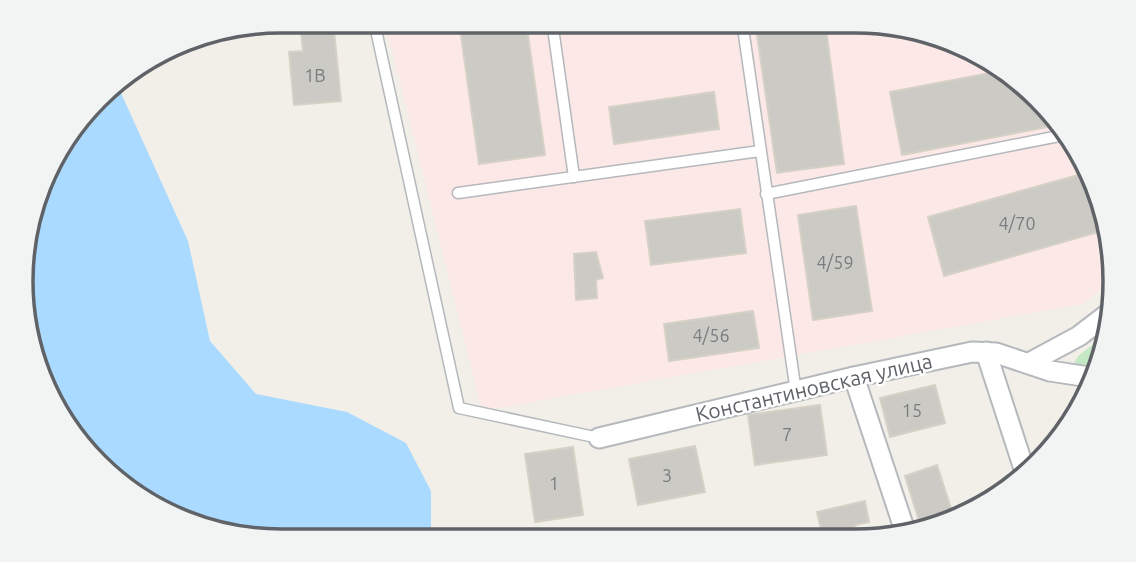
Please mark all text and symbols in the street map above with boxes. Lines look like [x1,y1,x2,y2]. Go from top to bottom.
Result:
house number: 1В [304,65,326,85]
house number: 4/70 [998,213,1036,233]
house number: 4/59 [816,252,854,272]
house number: 4/56 [692,325,730,345]
street label: Константиновская улица [693,348,935,426]
house number: 15 [902,400,922,420]
house number: 7 [782,424,792,444]
house number: 3 [662,465,672,485]
house number: 1 [549,473,559,493]

